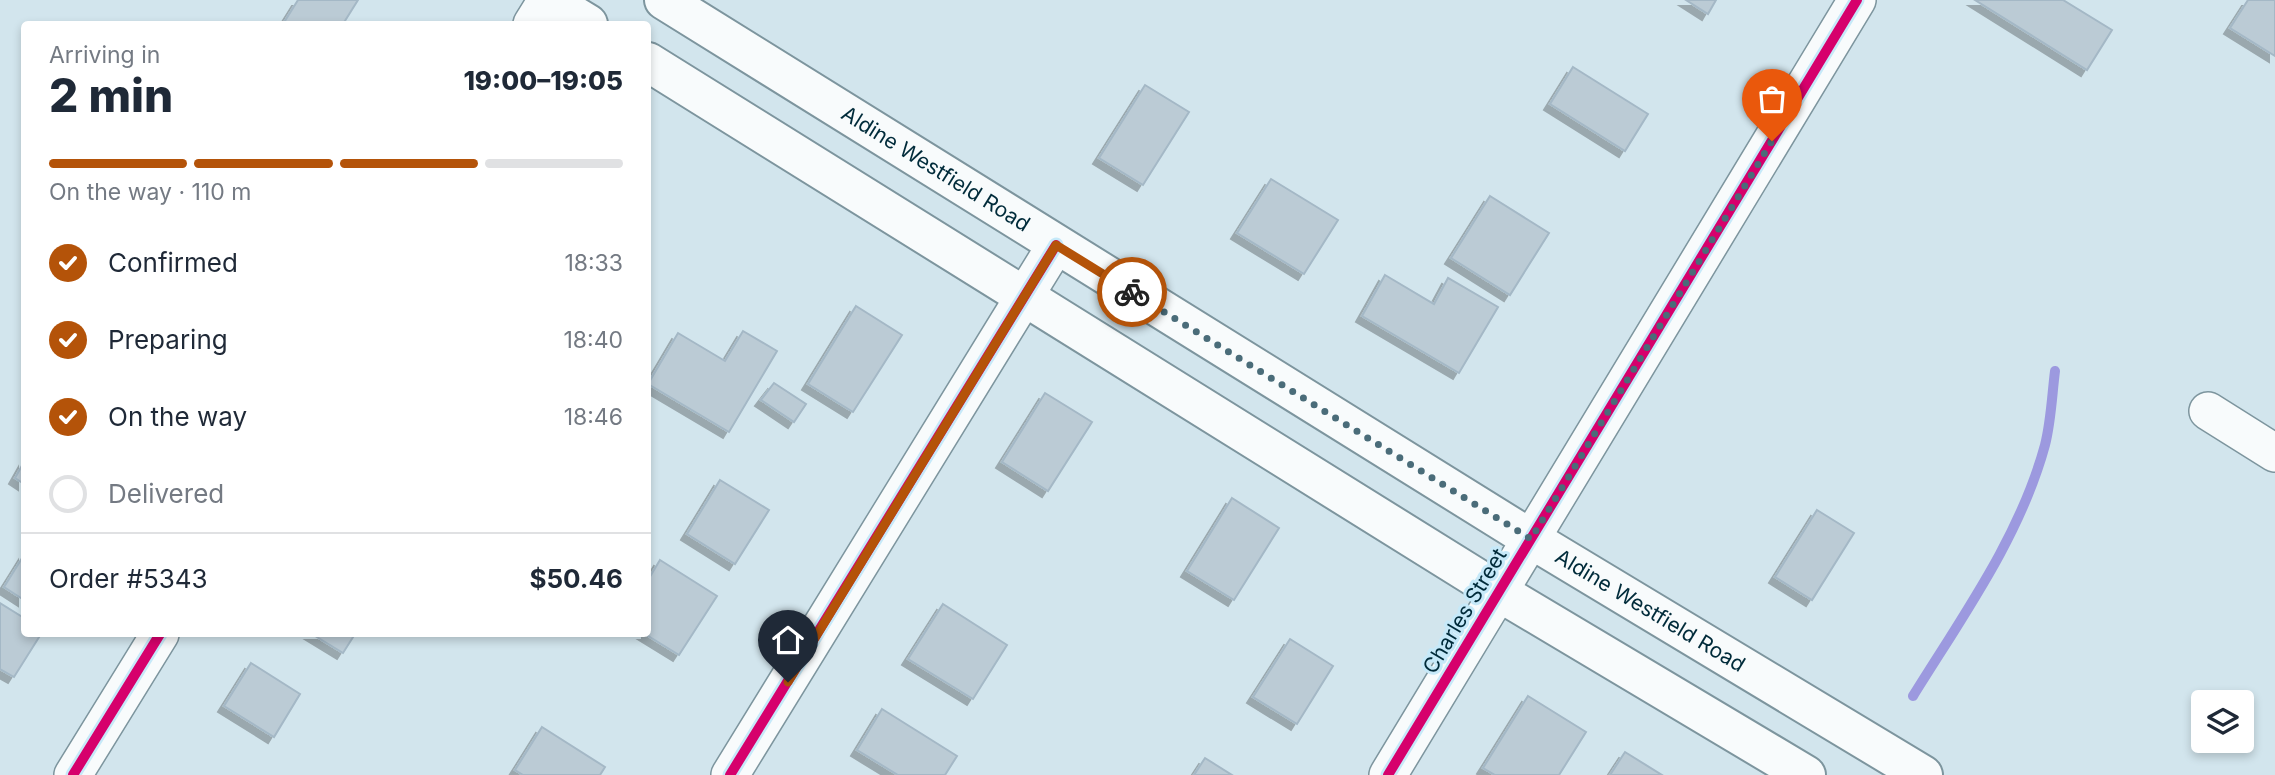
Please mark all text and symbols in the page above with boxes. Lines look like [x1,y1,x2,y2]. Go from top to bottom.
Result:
text: Arriving in [49,41,160,69]
text: 19:00–19:05 [463,65,623,96]
text: 2 min [49,67,173,123]
pin [1742,69,1802,141]
icon: bag [1753,80,1791,118]
street label: Aldine Westfield Road [837,101,1035,236]
text: On the way · 110 m [49,178,251,206]
icon: check [49,244,87,282]
text: Confirmed [108,247,238,278]
text: 18:33 [564,249,623,277]
courier [1097,257,1167,327]
icon: bike [1113,273,1151,311]
icon: check [49,321,87,359]
text: Preparing [108,324,228,355]
text: 18:40 [563,326,623,354]
icon: check [49,398,87,436]
text: On the way [108,401,247,432]
text: 18:46 [564,403,623,431]
text: Delivered [108,478,224,509]
street label: Charles Street [1417,544,1512,678]
street label: Aldine Westfield Road [1551,544,1750,677]
text: Order #5343 [49,563,208,594]
text: $50.46 [529,563,623,594]
pin [758,610,818,682]
icon: home [769,621,807,659]
map controls [2191,690,2254,753]
button: layers [2191,690,2254,753]

